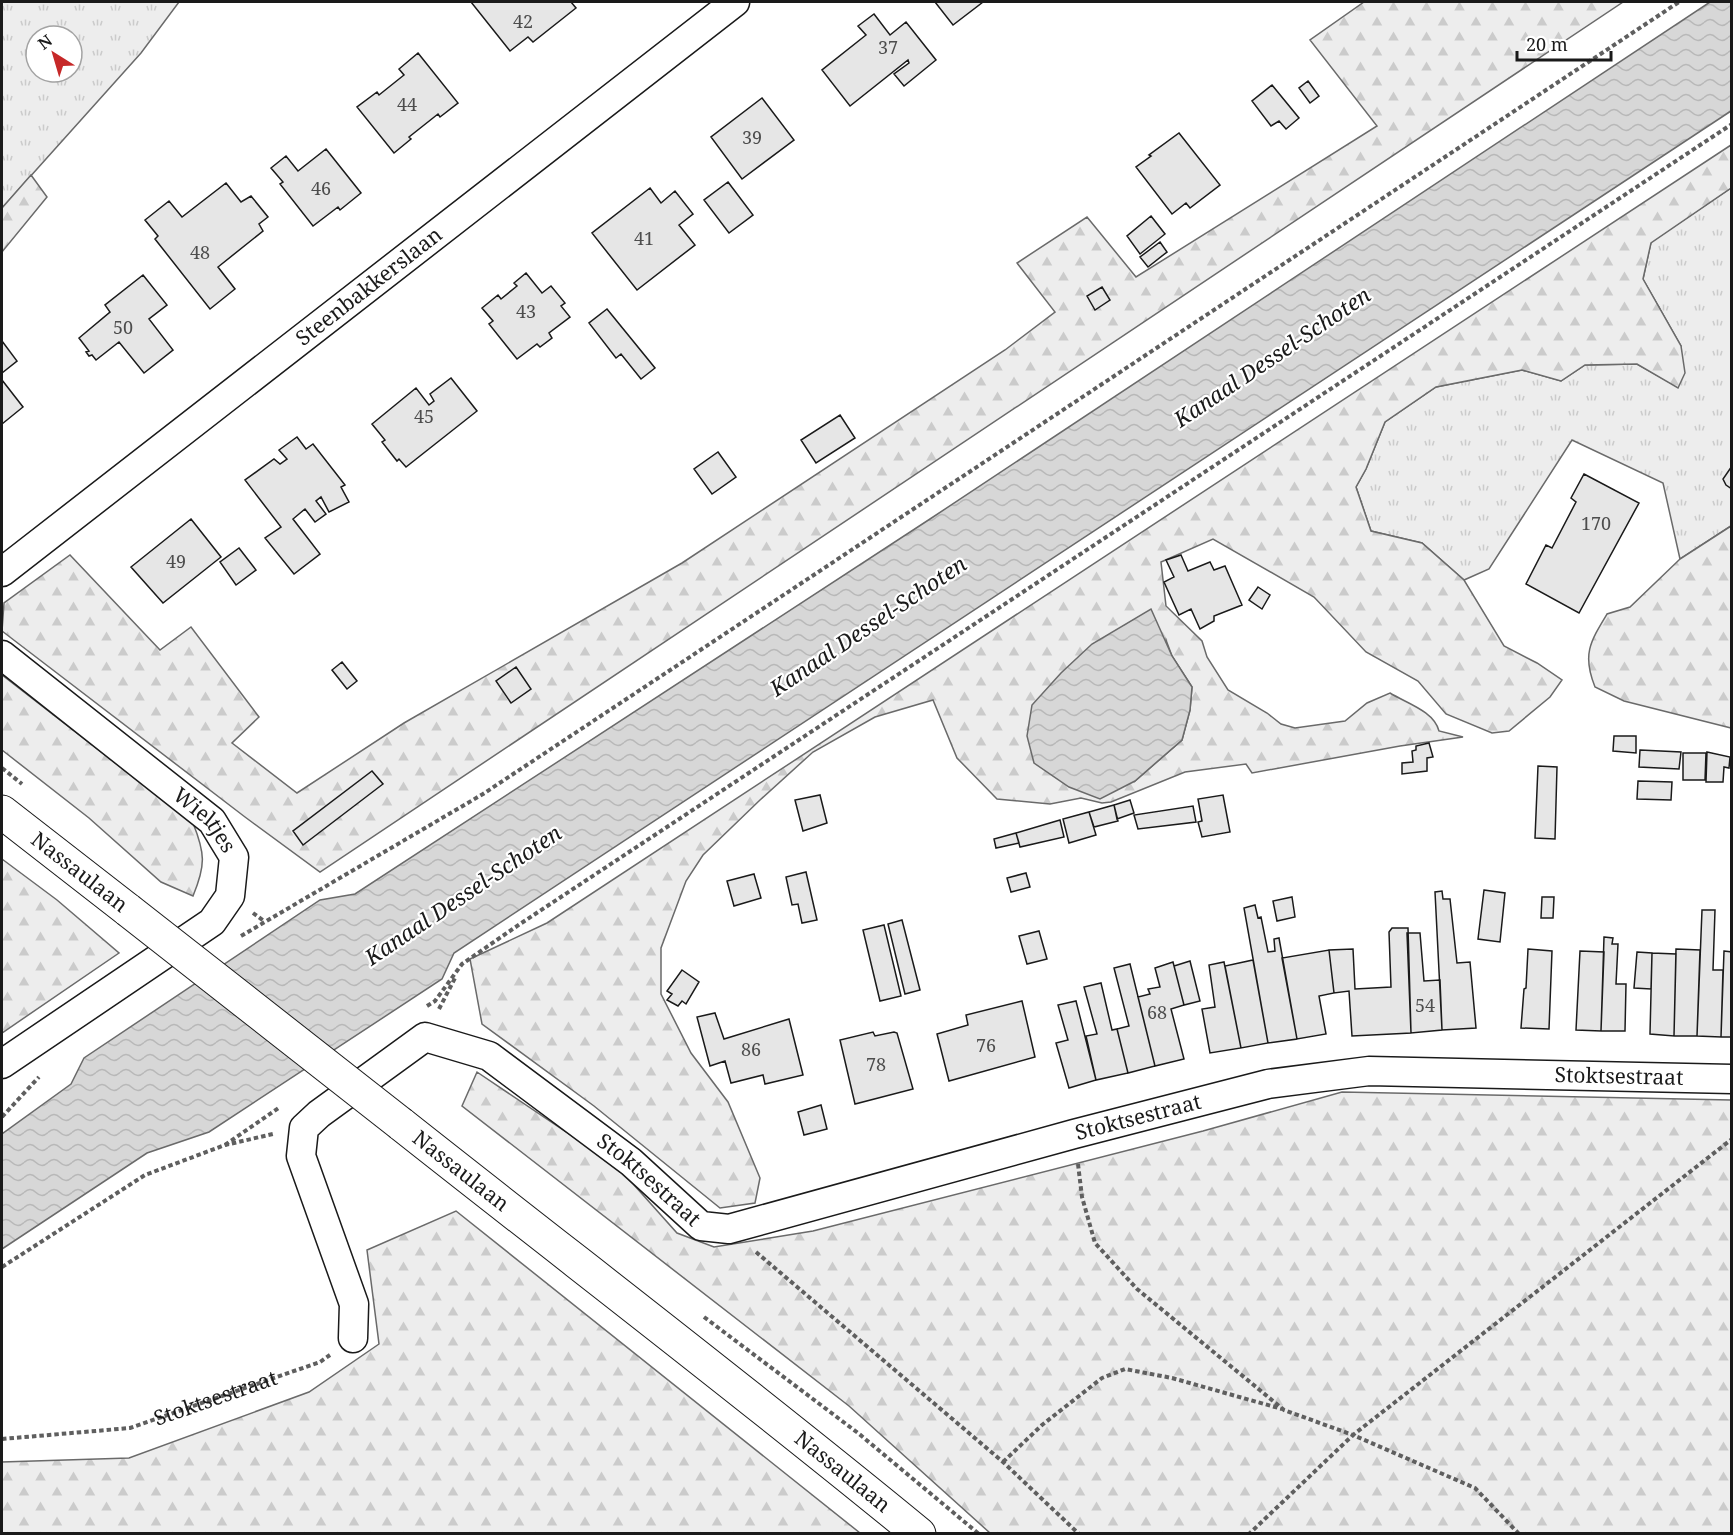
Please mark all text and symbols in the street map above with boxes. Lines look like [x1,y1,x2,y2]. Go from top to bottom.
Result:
house number: 42 [513,9,533,33]
north arrow [24,24,84,84]
scale bar [1517,24,1612,62]
text: N [33,29,57,55]
text: 20 m [1526,32,1568,56]
house number: 37 [878,35,898,59]
house number: 44 [397,92,417,116]
house number: 39 [742,125,762,149]
house number: 46 [311,176,331,200]
street label: Steenbakkerslaan [290,220,447,351]
house number: 41 [634,226,654,250]
house number: 48 [190,240,210,264]
water label: Kanaal Dessel-Schoten [1166,279,1376,434]
house number: 43 [516,299,536,323]
house number: 50 [113,315,133,339]
house number: 45 [414,404,434,428]
house number: 170 [1581,511,1611,535]
water label: Kanaal Dessel-Schoten [762,548,972,703]
house number: 49 [166,549,186,573]
street label: Wieltjes [168,781,243,857]
water label: Kanaal Dessel-Schoten [357,817,567,972]
street label: Nassaulaan [26,825,134,918]
house number: 54 [1415,993,1435,1017]
house number: 68 [1147,1000,1167,1024]
house number: 76 [976,1033,996,1057]
house number: 86 [741,1037,761,1061]
house number: 78 [866,1052,886,1076]
street label: Stoktsestraat [1554,1060,1684,1091]
street label: Stoktsestraat [1072,1087,1204,1146]
street label: Nassaulaan [407,1123,515,1217]
street label: Stoktsestraat [592,1126,707,1232]
street label: Stoktsestraat [150,1363,281,1432]
street label: Nassaulaan [789,1424,897,1518]

